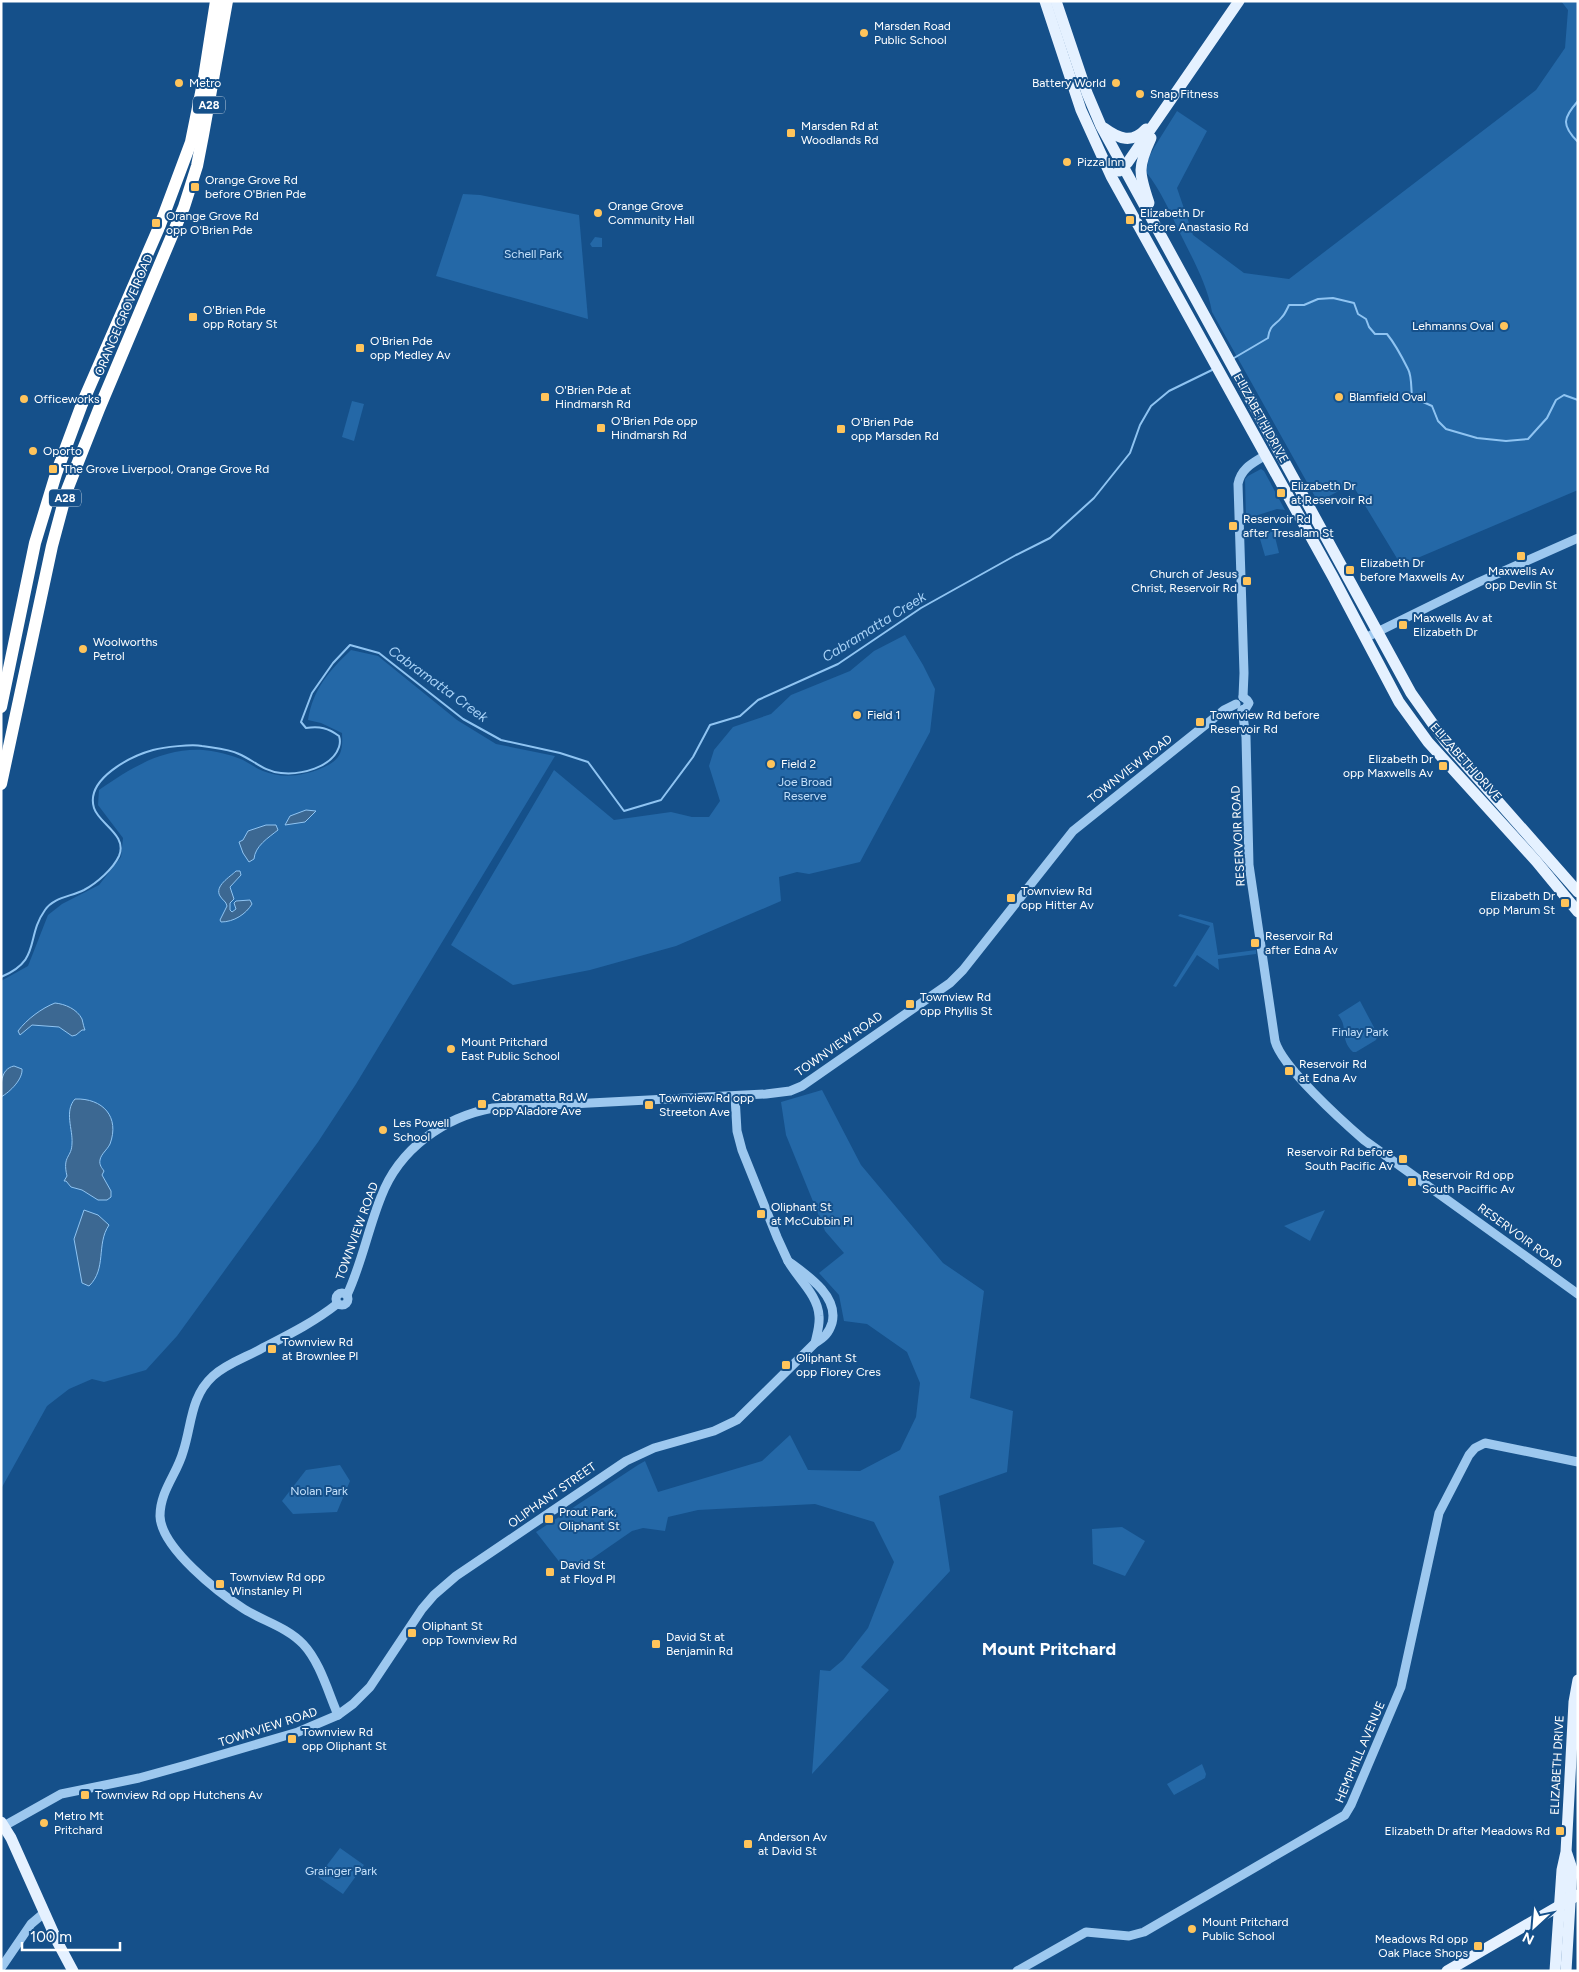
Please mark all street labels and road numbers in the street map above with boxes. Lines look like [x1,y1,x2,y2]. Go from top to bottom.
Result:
road number: A28 [193,96,225,114]
street label: ORANGE GROVE ROAD [92,252,156,378]
street label: ELIZABETH DRIVE [1231,371,1291,465]
road number: A28 [49,489,81,506]
street label: ELIZABETH DRIVE [1427,720,1505,804]
street label: TOWNVIEW ROAD [1085,732,1175,806]
street label: RESERVOIR ROAD [1228,785,1248,887]
street label: TOWNVIEW ROAD [793,1009,885,1079]
street label: TOWNVIEW ROAD [333,1180,381,1282]
street label: RESERVOIR ROAD [1475,1201,1565,1271]
street label: OLIPHANT STREET [505,1459,599,1531]
street label: HEMPHILL AVENUE [1332,1699,1388,1805]
street label: TOWNVIEW ROAD [217,1704,319,1750]
street label: ELIZABETH DRIVE [1547,1715,1567,1815]

